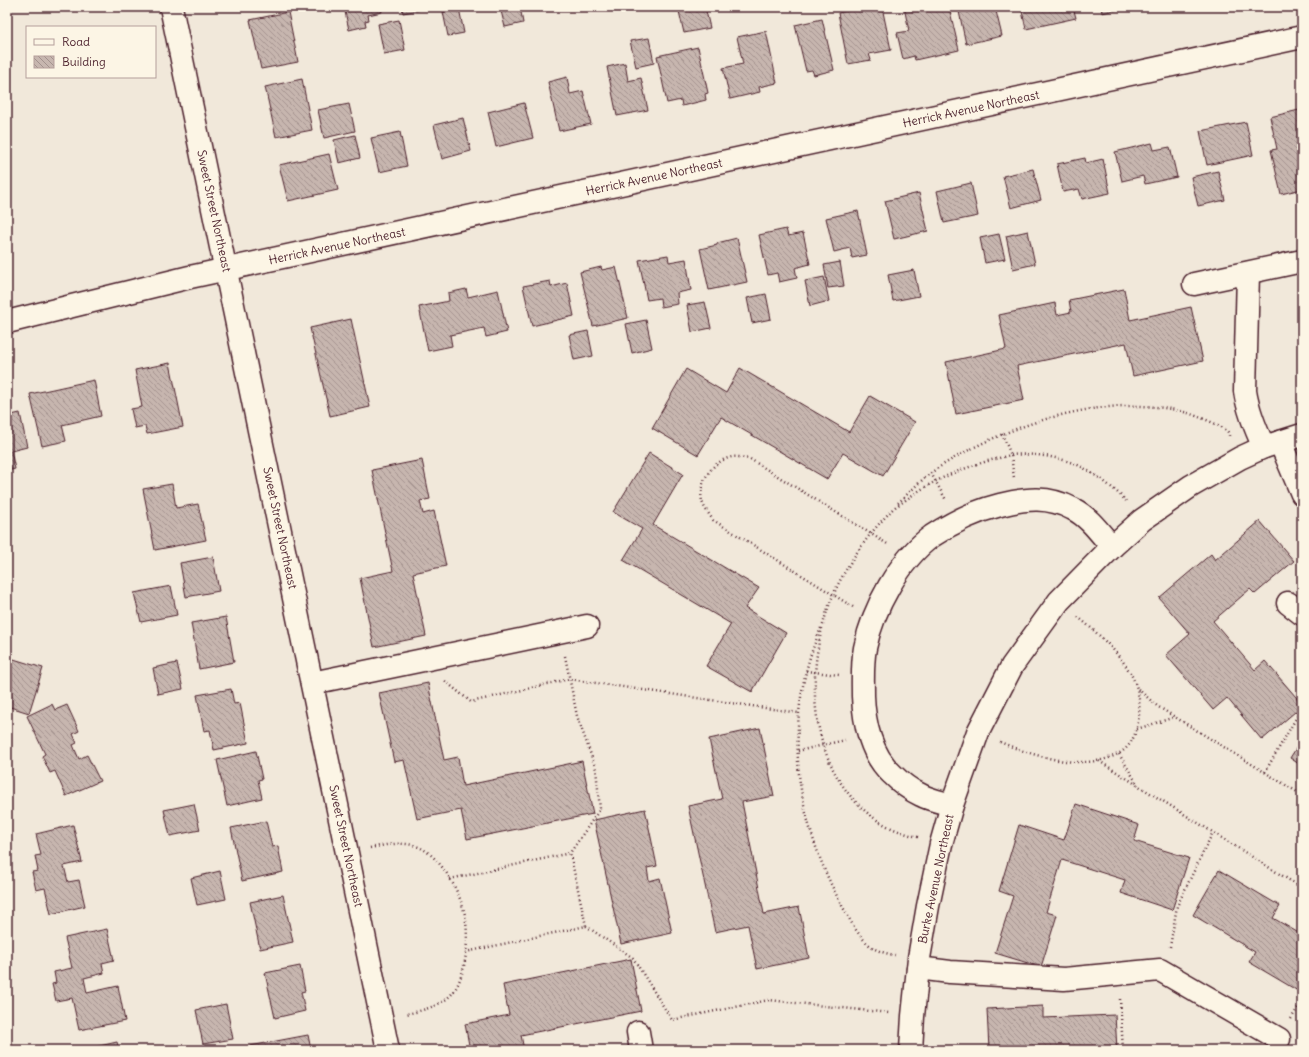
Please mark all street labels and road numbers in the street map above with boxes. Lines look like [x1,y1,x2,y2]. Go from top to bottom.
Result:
street label: Herrick Avenue Northeast [901,87,1041,130]
street label: Sweet Street Northeast [194,149,235,273]
street label: Herrick Avenue Northeast [584,155,724,198]
street label: Herrick Avenue Northeast [267,224,407,267]
street label: Sweet Street Northeast [260,466,301,590]
street label: Sweet Street Northeast [326,784,367,908]
street label: Burke Avenue Northeast [914,813,957,945]

